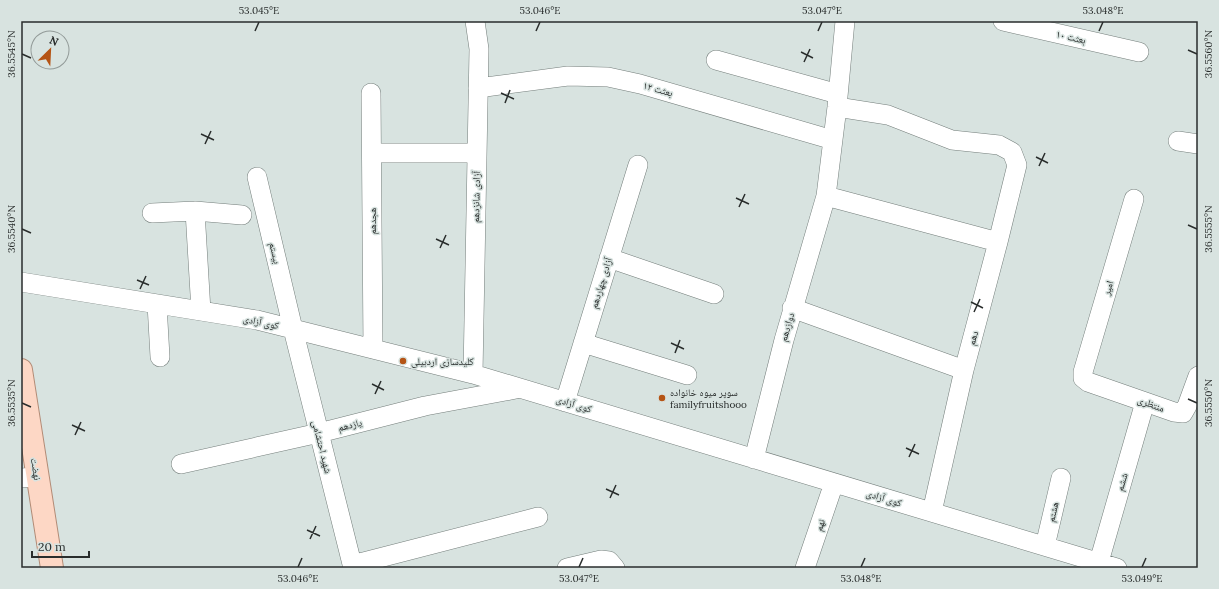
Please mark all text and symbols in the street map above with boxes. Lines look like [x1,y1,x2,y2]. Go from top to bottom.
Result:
text: 53.045°E [239,4,279,17]
text: 53.046°E [519,4,561,17]
text: 53.047°E [802,4,842,17]
text: 53.048°E [1083,4,1123,17]
street label: بعثت ۱۰ [1055,27,1087,47]
text: 36.5560°N [1202,29,1215,78]
text: 36.5545°N [5,30,18,78]
north arrow [30,30,70,70]
text: N [47,33,61,49]
street label: بعثت ۱۲ [642,79,675,99]
street label: آزادی شانزدهم [469,170,484,223]
text: 36.5540°N [5,205,18,253]
text: 36.5555°N [1202,205,1215,253]
street label: هجدهم [366,208,380,234]
street label: بیستم [265,241,284,266]
street label: آزادی چهاردهم [587,255,616,310]
street label: امیر [1099,279,1116,298]
street label: دوازدهم [777,311,798,343]
street label: کوی آزادی [242,312,280,332]
street label: دهم [965,329,982,347]
place label: کلیدسازی اردبیلی [411,355,474,368]
marker: کلیدسازی اردبیلی [398,356,408,366]
text: 36.5535°N [5,379,18,427]
text: 36.5550°N [1202,379,1215,427]
place label: سوپر میوه خانواده familyfruitshooo [670,386,747,411]
street label: کوی آزادی [555,392,593,416]
marker: سوپر میوه خانواده familyfruitshooo [657,393,667,403]
street label: منتظری [1136,393,1167,415]
street label: یازدهم [337,416,364,435]
street label: شهید احتشامی [309,419,335,475]
street label: نهضت [28,457,44,481]
street label: ششم [1113,471,1132,493]
street label: کوی آزادی [865,486,903,510]
street label: هشتم [1044,501,1063,524]
street label: نهم [812,517,829,533]
scale bar [32,533,89,559]
text: 20 m [38,539,66,554]
text: 53.046°E [277,572,319,585]
text: 53.047°E [559,572,599,585]
text: 53.048°E [841,572,881,585]
text: 53.049°E [1121,572,1163,585]

